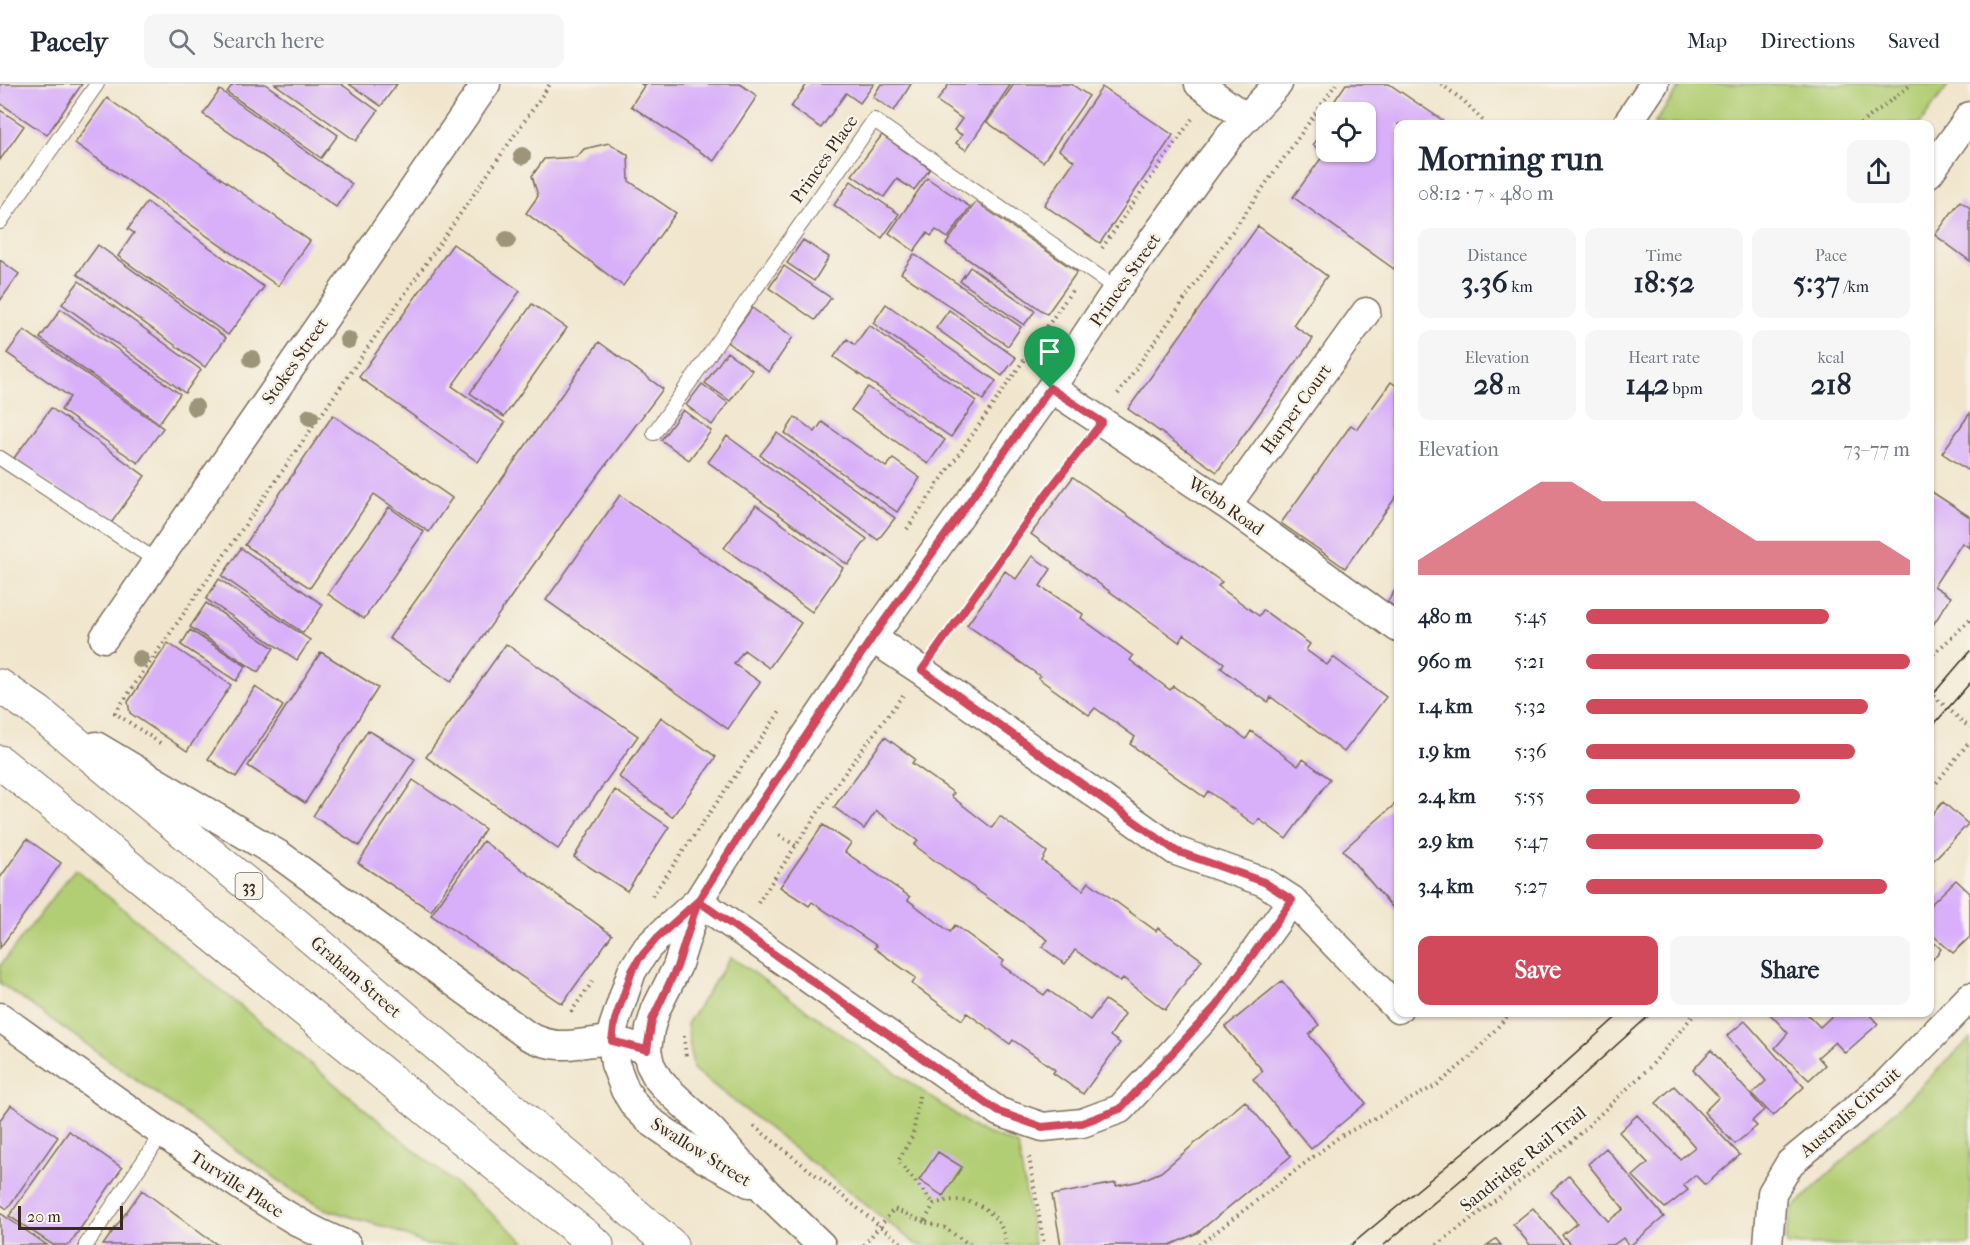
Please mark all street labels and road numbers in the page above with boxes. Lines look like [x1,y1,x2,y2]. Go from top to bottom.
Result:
street label: Princes Place [786,111,862,207]
street label: Princes Street [1086,229,1166,331]
street label: Stokes Street [258,314,333,409]
street label: Harper Court [1257,360,1336,458]
street label: Webb Road [1183,472,1268,540]
road number: 33 [236,873,262,899]
street label: Graham Street [306,932,406,1023]
street label: Australis Circuit [1795,1063,1905,1162]
street label: Sandridge Rail Trail [1456,1102,1590,1217]
street label: Swallow Street [647,1113,755,1192]
street label: Turville Place [186,1146,288,1223]

